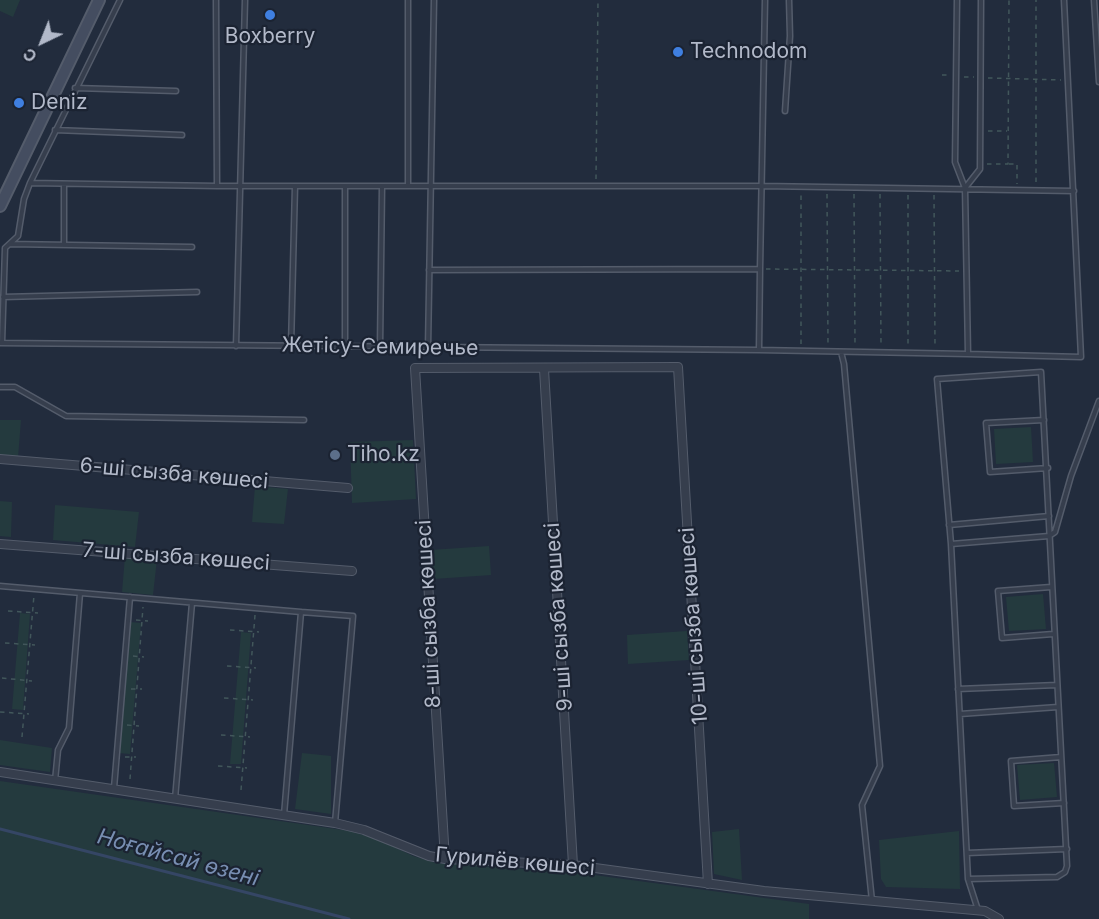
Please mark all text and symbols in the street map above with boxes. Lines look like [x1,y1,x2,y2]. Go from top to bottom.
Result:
marker: Boxberry [263,8,277,22]
north arrow [12,12,72,72]
place label: Boxberry [225,24,315,50]
place label: Technodom [690,39,807,65]
text: С [19,44,41,67]
marker: Technodom [671,45,685,59]
place label: Deniz [31,90,87,116]
marker: Deniz [12,96,26,110]
street label: Жетісу-Семиречье [281,333,479,361]
place label: Tiho.kz [347,442,420,468]
marker: Tiho.kz [328,448,342,462]
street label: 6-ші сызба көшесі [79,453,269,495]
street label: 8-ші сызба көшесі [411,519,447,709]
street label: 9-ші сызба көшесі [540,522,578,712]
street label: 10-ші сызба көшесі [675,526,713,726]
street label: 7-ші сызба көшесі [81,538,271,576]
water label: Ноғайсай өзені [94,824,262,892]
street label: Гурилёв көшесі [434,842,596,882]

